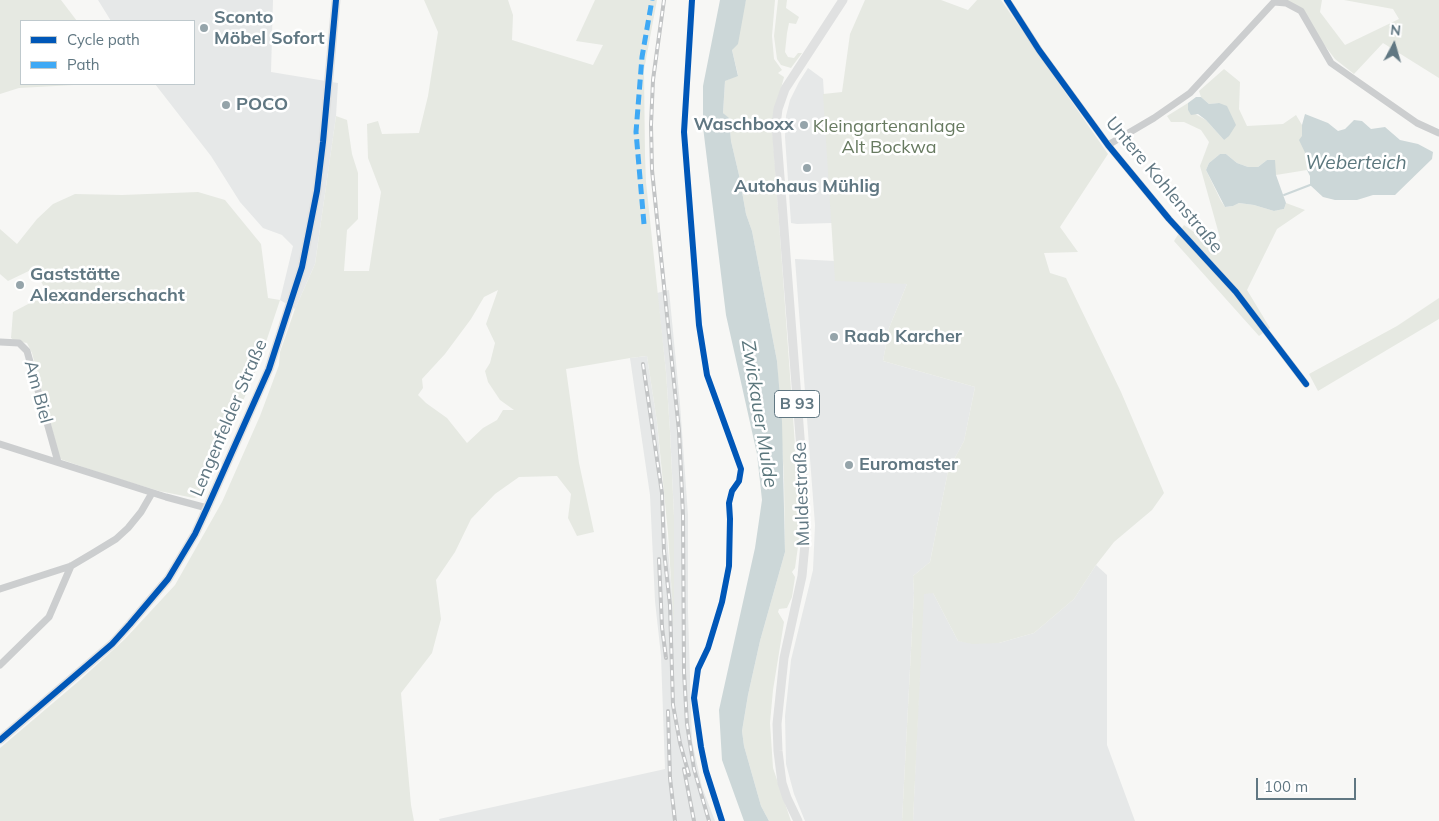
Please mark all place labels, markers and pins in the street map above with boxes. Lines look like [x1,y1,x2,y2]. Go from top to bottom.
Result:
place label: Sconto Möbel Sofort [214,7,325,50]
marker: Sconto Möbel Sofort [198,22,210,34]
place label: POCO [236,94,288,116]
marker: POCO [220,99,232,111]
place label: Waschboxx [693,114,794,136]
marker: Waschboxx [798,119,810,131]
marker: Autohaus Mühlig [801,162,813,174]
place label: Autohaus Mühlig [734,176,880,198]
place label: Gaststätte Alexanderschacht [30,264,185,306]
marker: Gaststätte Alexanderschacht [14,279,26,291]
place label: Raab Karcher [844,326,962,348]
marker: Raab Karcher [828,331,840,343]
place label: Euromaster [859,454,958,476]
marker: Euromaster [843,459,855,471]

